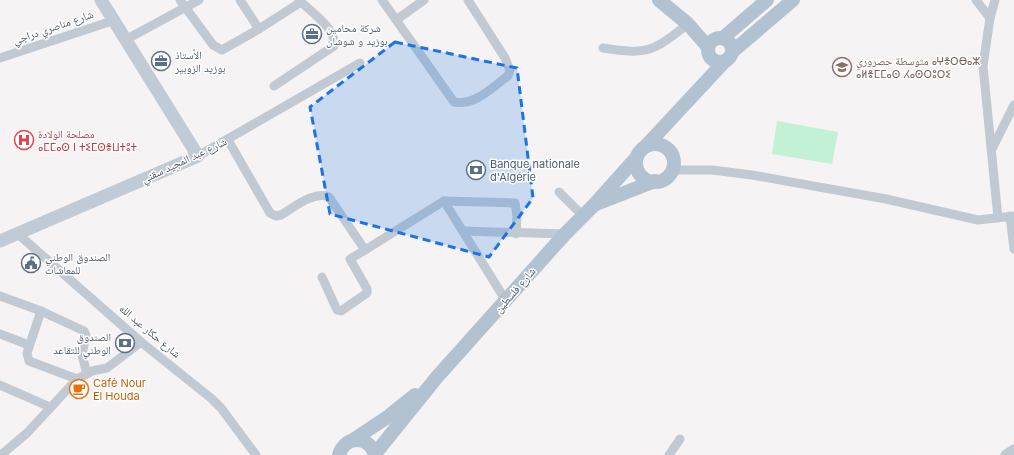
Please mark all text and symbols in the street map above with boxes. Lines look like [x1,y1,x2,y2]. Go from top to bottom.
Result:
street label: شارع مناصري دراجي [11,7,96,49]
place label: شركة محامين بوزيد و شوشان [326,21,388,48]
office icon: شركة محامين بوزيد و شوشان [301,23,323,45]
place label: الأستاذ بوزيد الزوبير [174,48,225,75]
office icon: الأستاذ بوزيد الزوبير [150,50,172,72]
place label: متوسطة حصروري ⴰⵖⴻⵔⴱⴰⵣ ⴰⵍⴻⵎⵎⴰⵙ ⵃⴰⵙⵔⵓⵔⵉ [856,54,980,81]
school or university icon: متوسطة حصروري ⴰⵖⴻⵔⴱⴰⵣ ⴰⵍⴻⵎⵎⴰⵙ ⵃⴰⵙⵔⵓⵔⵉ [831,56,853,78]
place label: مصلحة الولادة ⴰⵎⵎⴰⵙ ⵏ ⵜⵉⵎⵙⴻⵡⵜⵓⵜ [38,127,137,154]
hospital icon: مصلحة الولادة ⴰⵎⵎⴰⵙ ⵏ ⵜⵉⵎⵙⴻⵡⵜⵓⵜ [13,129,35,151]
street label: شارع عبد المجيد سقني [139,134,230,188]
place label: Banque nationale d'Algérie [490,157,580,184]
bank icon: Banque nationale d'Algérie [465,159,487,181]
place label: الصندوق الوطني للمعاشات [45,250,110,277]
public building icon: الصندوق الوطني للمعاشات [20,252,42,274]
street label: شارع فلسطين [491,264,539,316]
street label: شارع حكار عبد الله [116,301,184,361]
place label: الصندوق الوطني للتقاعد [53,330,111,359]
bank icon: الصندوق الوطني للتقاعد [114,332,136,354]
place label: Café Nour El Houda [93,376,146,403]
cafe icon: Café Nour El Houda [68,378,90,400]

